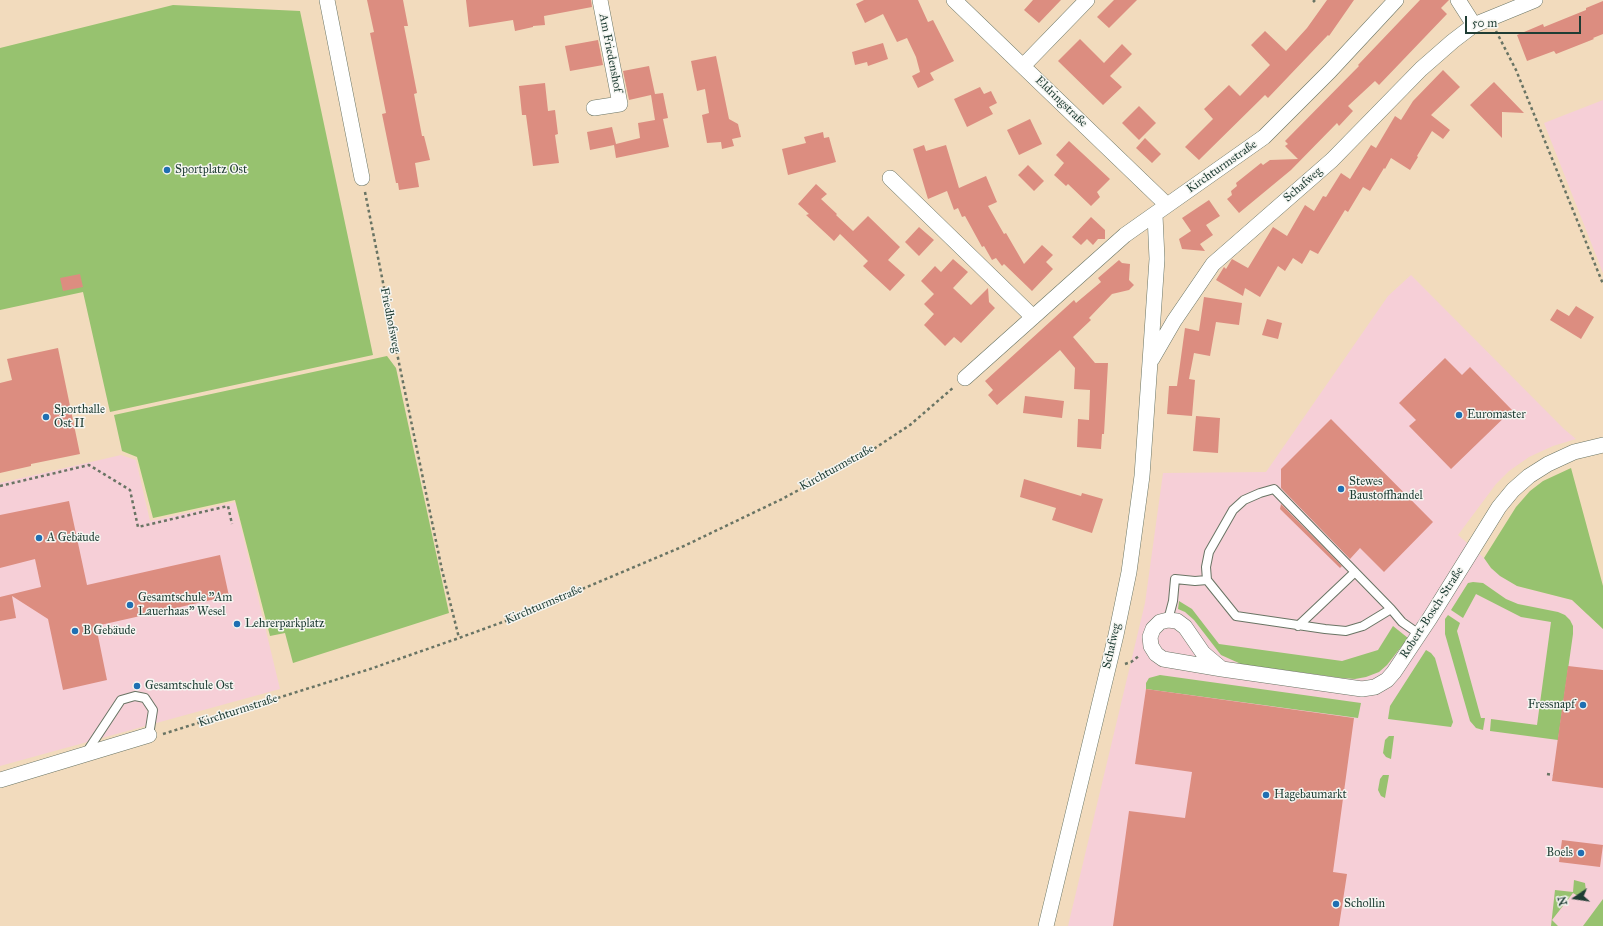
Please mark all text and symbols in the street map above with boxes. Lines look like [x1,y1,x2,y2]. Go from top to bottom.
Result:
scale bar [1467,8,1583,34]
street label: Am Friedenshof [595,13,625,93]
text: 50 m [1472,16,1497,30]
street label: Eldringstraße [1032,74,1090,130]
street label: Kirchturmstraße [1184,137,1260,197]
place label: Sportplatz Ost [175,163,247,177]
street label: Schafweg [1281,164,1325,206]
marker: Sportplatz Ost [162,165,172,175]
street label: Friedhofsweg [377,286,403,354]
place label: Sporthalle Ost II [54,403,105,431]
place label: Euromaster [1467,408,1526,422]
marker: Euromaster [1454,410,1464,420]
marker: Sporthalle Ost II [41,412,51,422]
street label: Kirchturmstraße [797,442,877,494]
place label: Stewes Baustoffhandel [1349,475,1423,503]
marker: Stewes Baustoffhandel [1336,484,1346,494]
place label: A Gebäude [47,531,100,545]
marker: A Gebäude [34,533,44,543]
street label: Robert-Bosch-Straße [1397,565,1467,661]
street label: Kirchturmstraße [503,582,585,628]
place label: Gesamtschule "Am Lauerhaas" Wesel [138,591,232,619]
marker: Gesamtschule "Am Lauerhaas" Wesel [125,600,135,610]
place label: Lehrerparkplatz [245,617,325,631]
marker: Lehrerparkplatz [232,619,242,629]
street label: Schafweg [1100,622,1124,670]
place label: B Gebäude [83,624,136,638]
marker: B Gebäude [70,626,80,636]
place label: Gesamtschule Ost [145,679,233,693]
marker: Gesamtschule Ost [132,681,142,691]
street label: Kirchturmstraße [197,691,279,731]
place label: Fressnapf [1528,698,1575,712]
marker: Fressnapf [1578,700,1588,710]
place label: Hagebaumarkt [1274,788,1347,802]
marker: Hagebaumarkt [1261,790,1271,800]
place label: Boels [1546,846,1573,860]
marker: Boels [1576,848,1586,858]
north arrow [1555,878,1595,918]
text: N [1555,895,1570,907]
place label: Schollin [1344,897,1385,911]
marker: Schollin [1331,899,1341,909]

